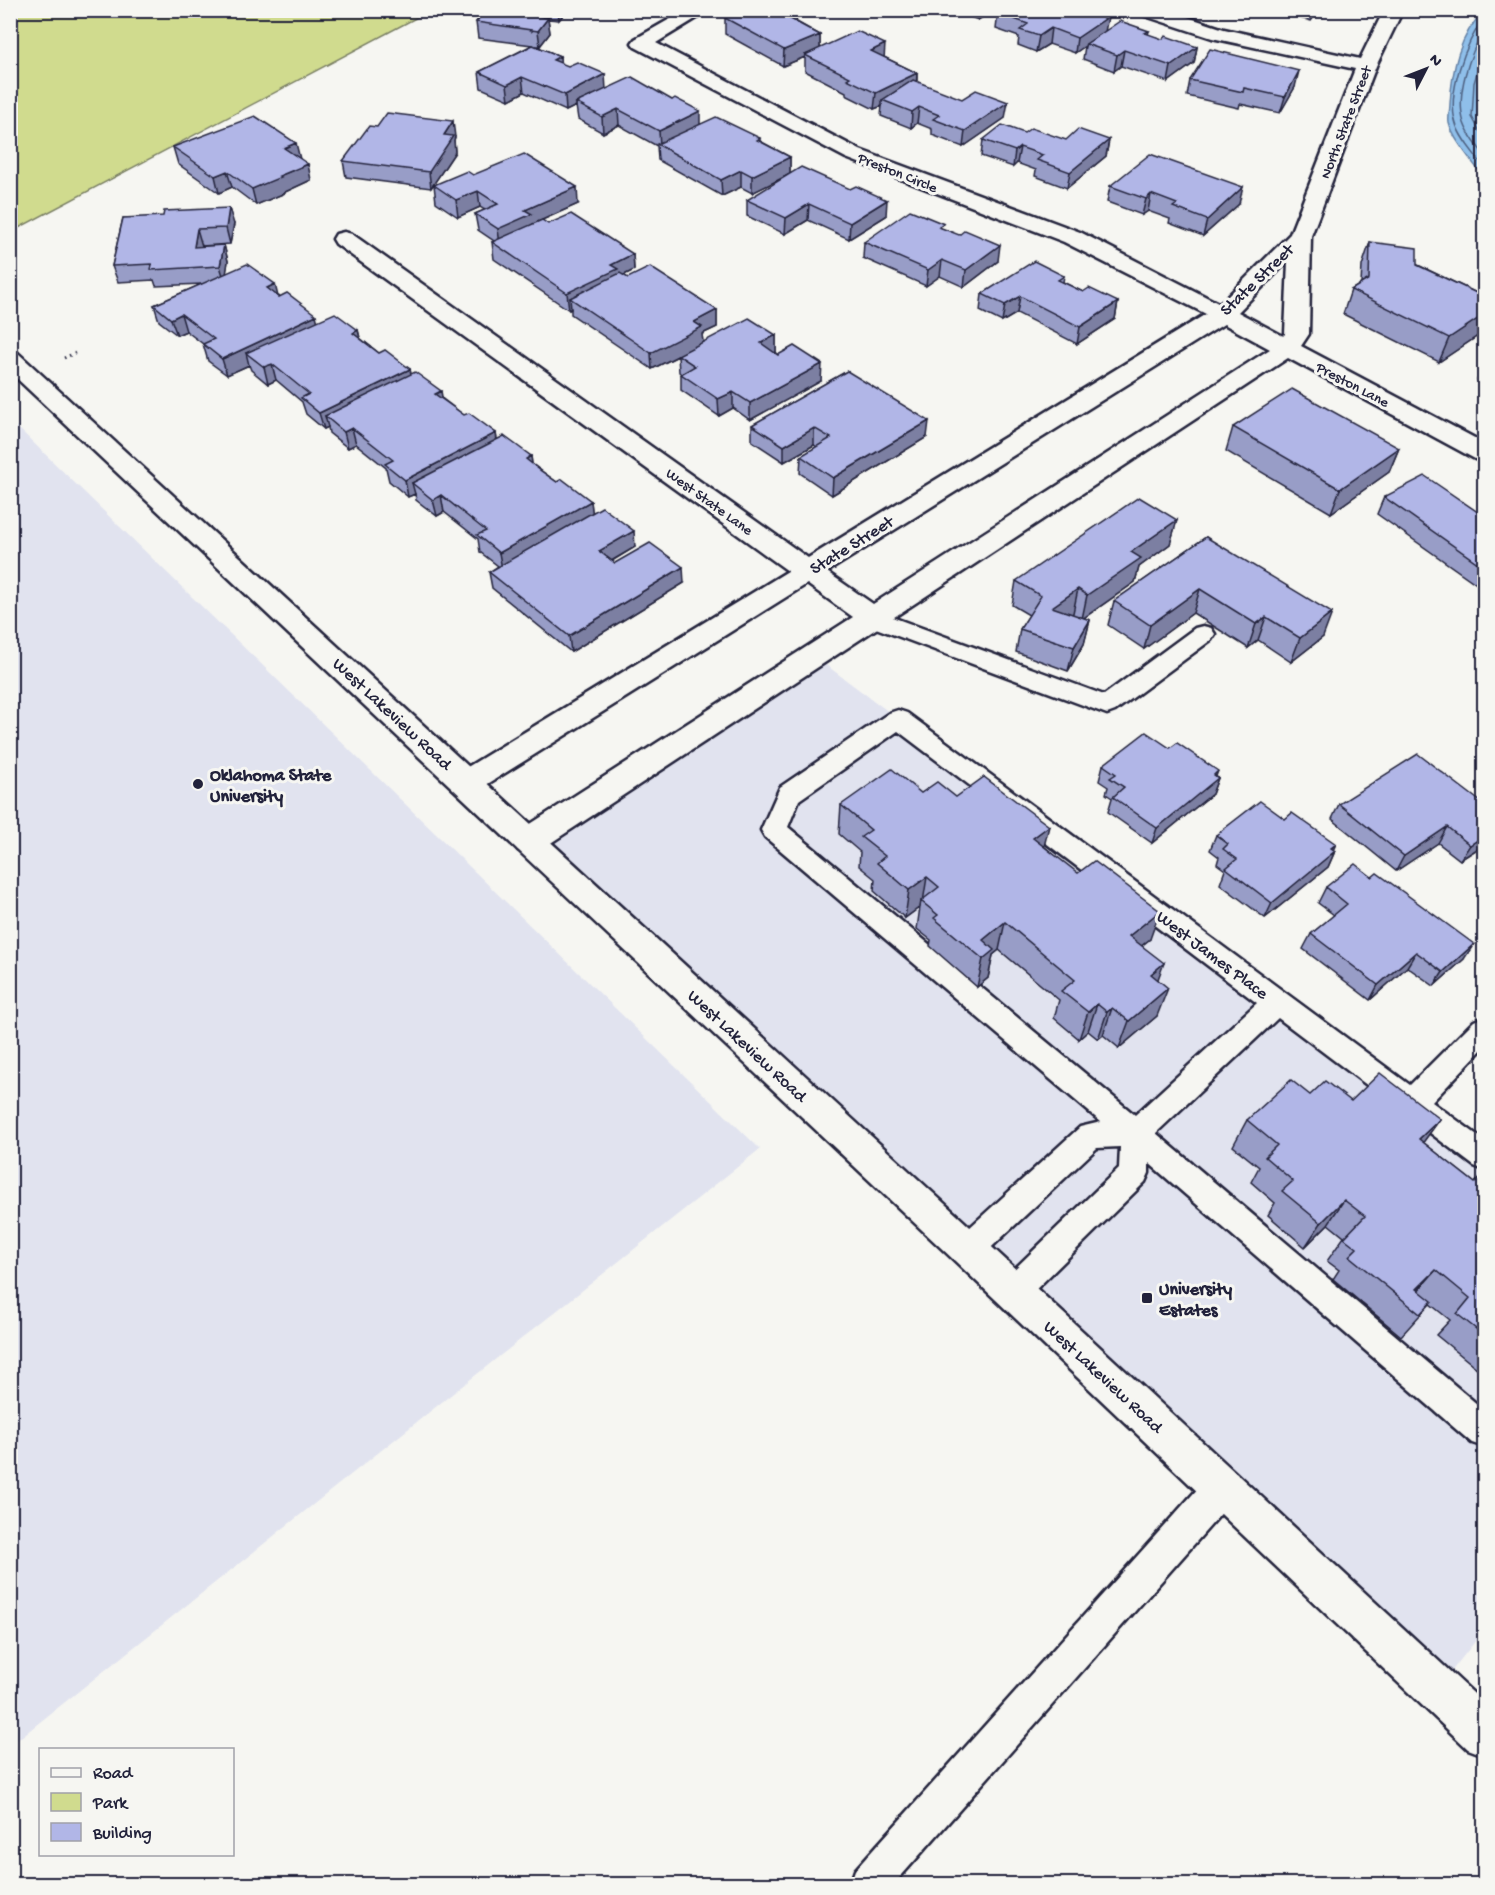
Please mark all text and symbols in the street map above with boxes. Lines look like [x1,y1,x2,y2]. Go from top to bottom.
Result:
north arrow [1396,39,1456,99]
text: N [1424,51,1445,72]
street label: North State Street [1317,62,1377,182]
street label: Preston Circle [854,149,940,198]
street label: State Street [1216,239,1300,321]
street label: Preston Lane [1312,359,1392,413]
street label: West State Lane [662,465,756,540]
street label: State Street [807,511,899,580]
street label: West Lakeview Road [327,654,456,776]
place label: Oklahoma State University [210,766,332,808]
marker: Oklahoma State University [191,777,205,791]
street label: West James Place [1151,907,1272,1005]
street label: West Lakeview Road [682,986,811,1108]
place label: University Estates [1159,1280,1232,1322]
marker: University Estates [1140,1291,1154,1305]
street label: West Lakeview Road [1038,1317,1167,1439]
legend [39,1748,234,1856]
text: Road [93,1764,134,1785]
text: Park [92,1794,129,1815]
text: Building [92,1824,152,1845]

